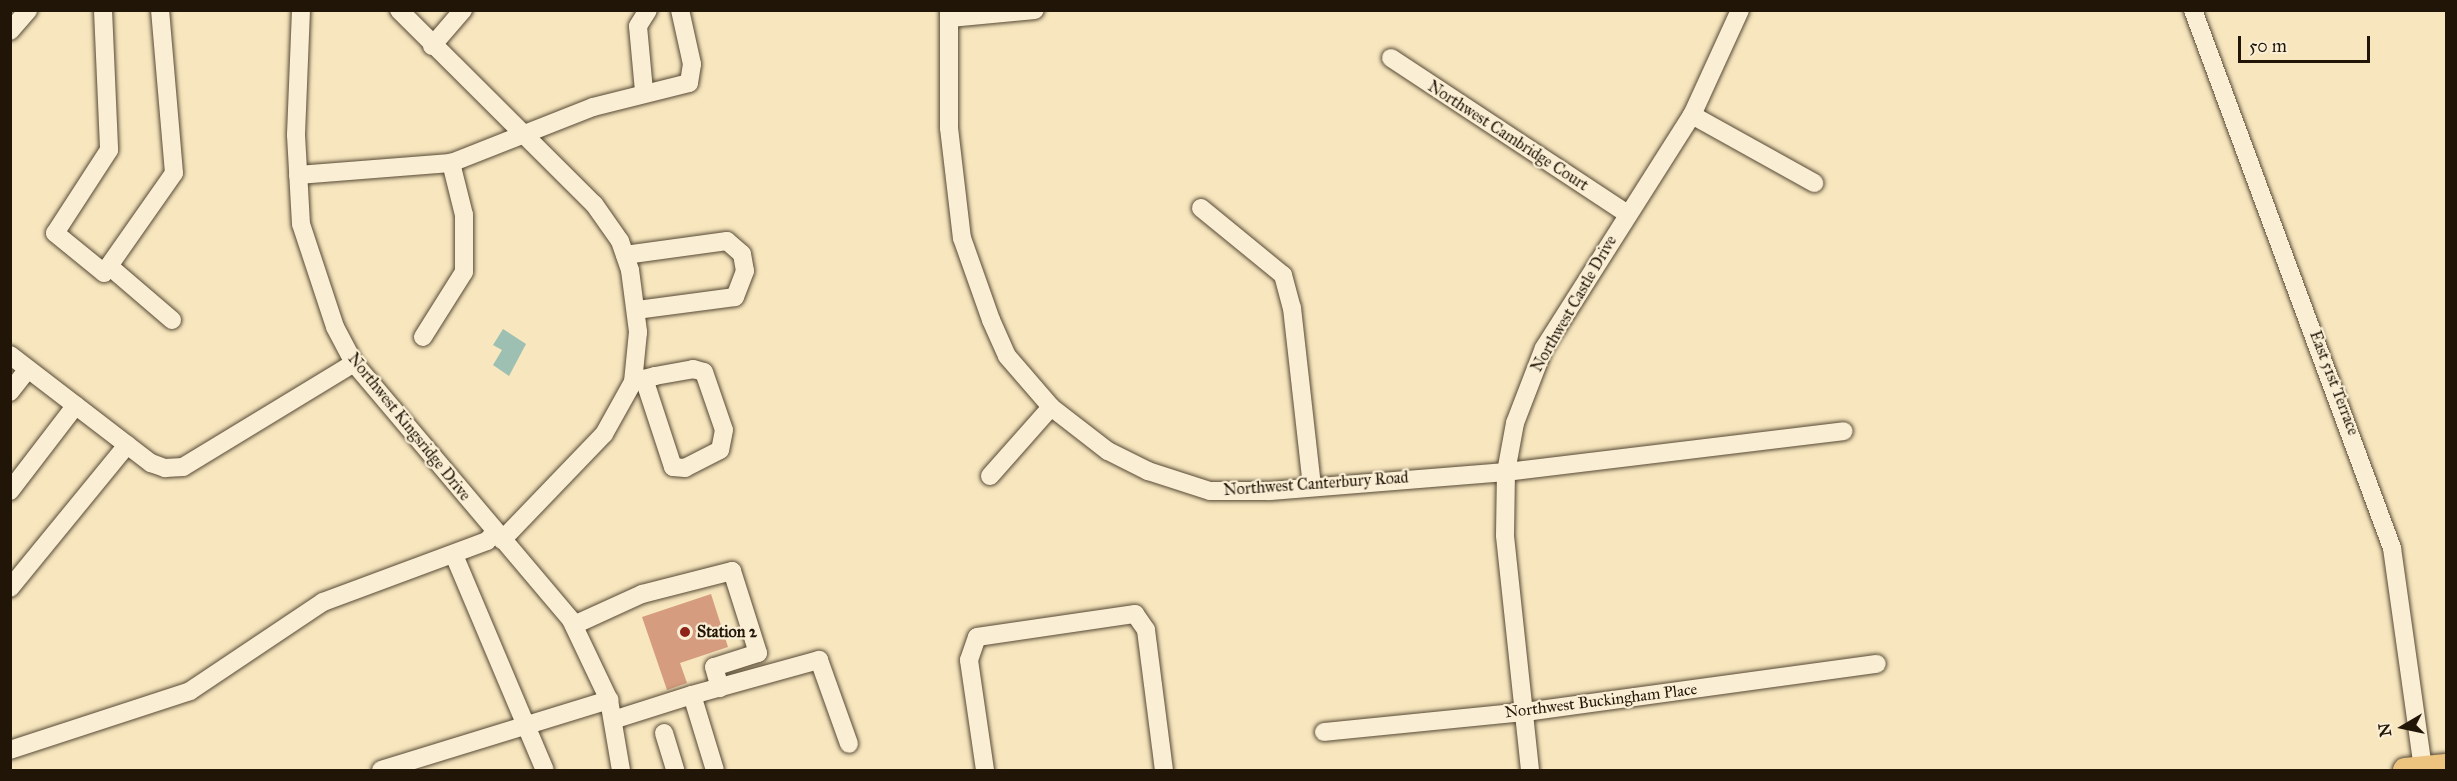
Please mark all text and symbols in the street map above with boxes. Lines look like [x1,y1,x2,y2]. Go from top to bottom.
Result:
scale bar [2241,24,2373,62]
text: 50 m [2249,35,2287,57]
street label: Northwest Cambridge Court [1424,77,1592,195]
street label: Northwest Castle Drive [1527,232,1621,376]
street label: East 51st Terrace [2305,328,2363,438]
street label: Northwest Kingsridge Drive [344,349,474,505]
street label: Northwest Canterbury Road [1223,468,1409,500]
place label: Station 2 [697,622,757,642]
marker: Station 2 [678,625,692,639]
street label: Northwest Buckingham Place [1504,680,1698,722]
north arrow [2373,697,2433,757]
text: N [2374,722,2395,738]

